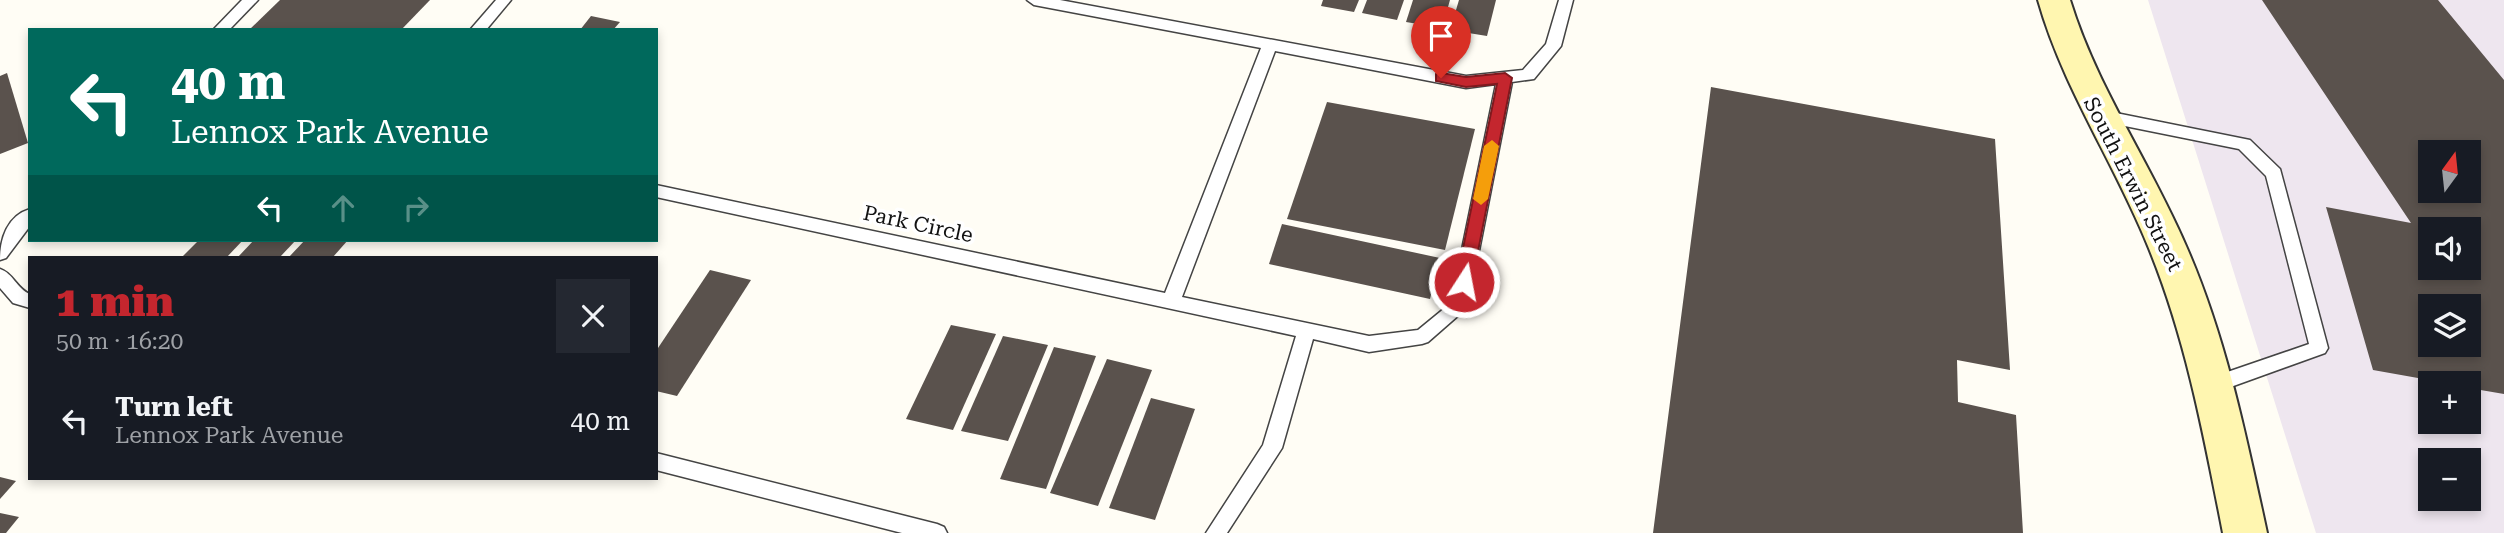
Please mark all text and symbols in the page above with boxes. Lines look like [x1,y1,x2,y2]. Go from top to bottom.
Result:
pin [1411,6,1471,78]
icon: arrive [1422,17,1460,55]
text: 40 m [171,54,286,111]
icon: left [56,56,147,147]
street label: South Erwin Street [2079,93,2187,275]
text: Lennox Park Avenue [171,113,489,151]
north arrow [2418,140,2482,203]
map controls [2418,140,2481,511]
icon: left [251,189,289,227]
icon: ahead [324,189,362,227]
icon: right [397,189,435,227]
street label: Park Circle [861,201,975,247]
button: sound [2418,217,2481,280]
position arrow [1427,245,1501,319]
text: 1 min [56,277,174,326]
button: close [556,279,630,353]
button: layers [2418,294,2481,357]
text: 50 m · 16:20 [56,328,183,355]
button: + [2418,371,2481,434]
text: Turn left [115,392,233,422]
icon: left [56,402,94,440]
text: 40 m [571,406,630,436]
text: Lennox Park Avenue [115,422,343,449]
button: − [2418,448,2481,511]

